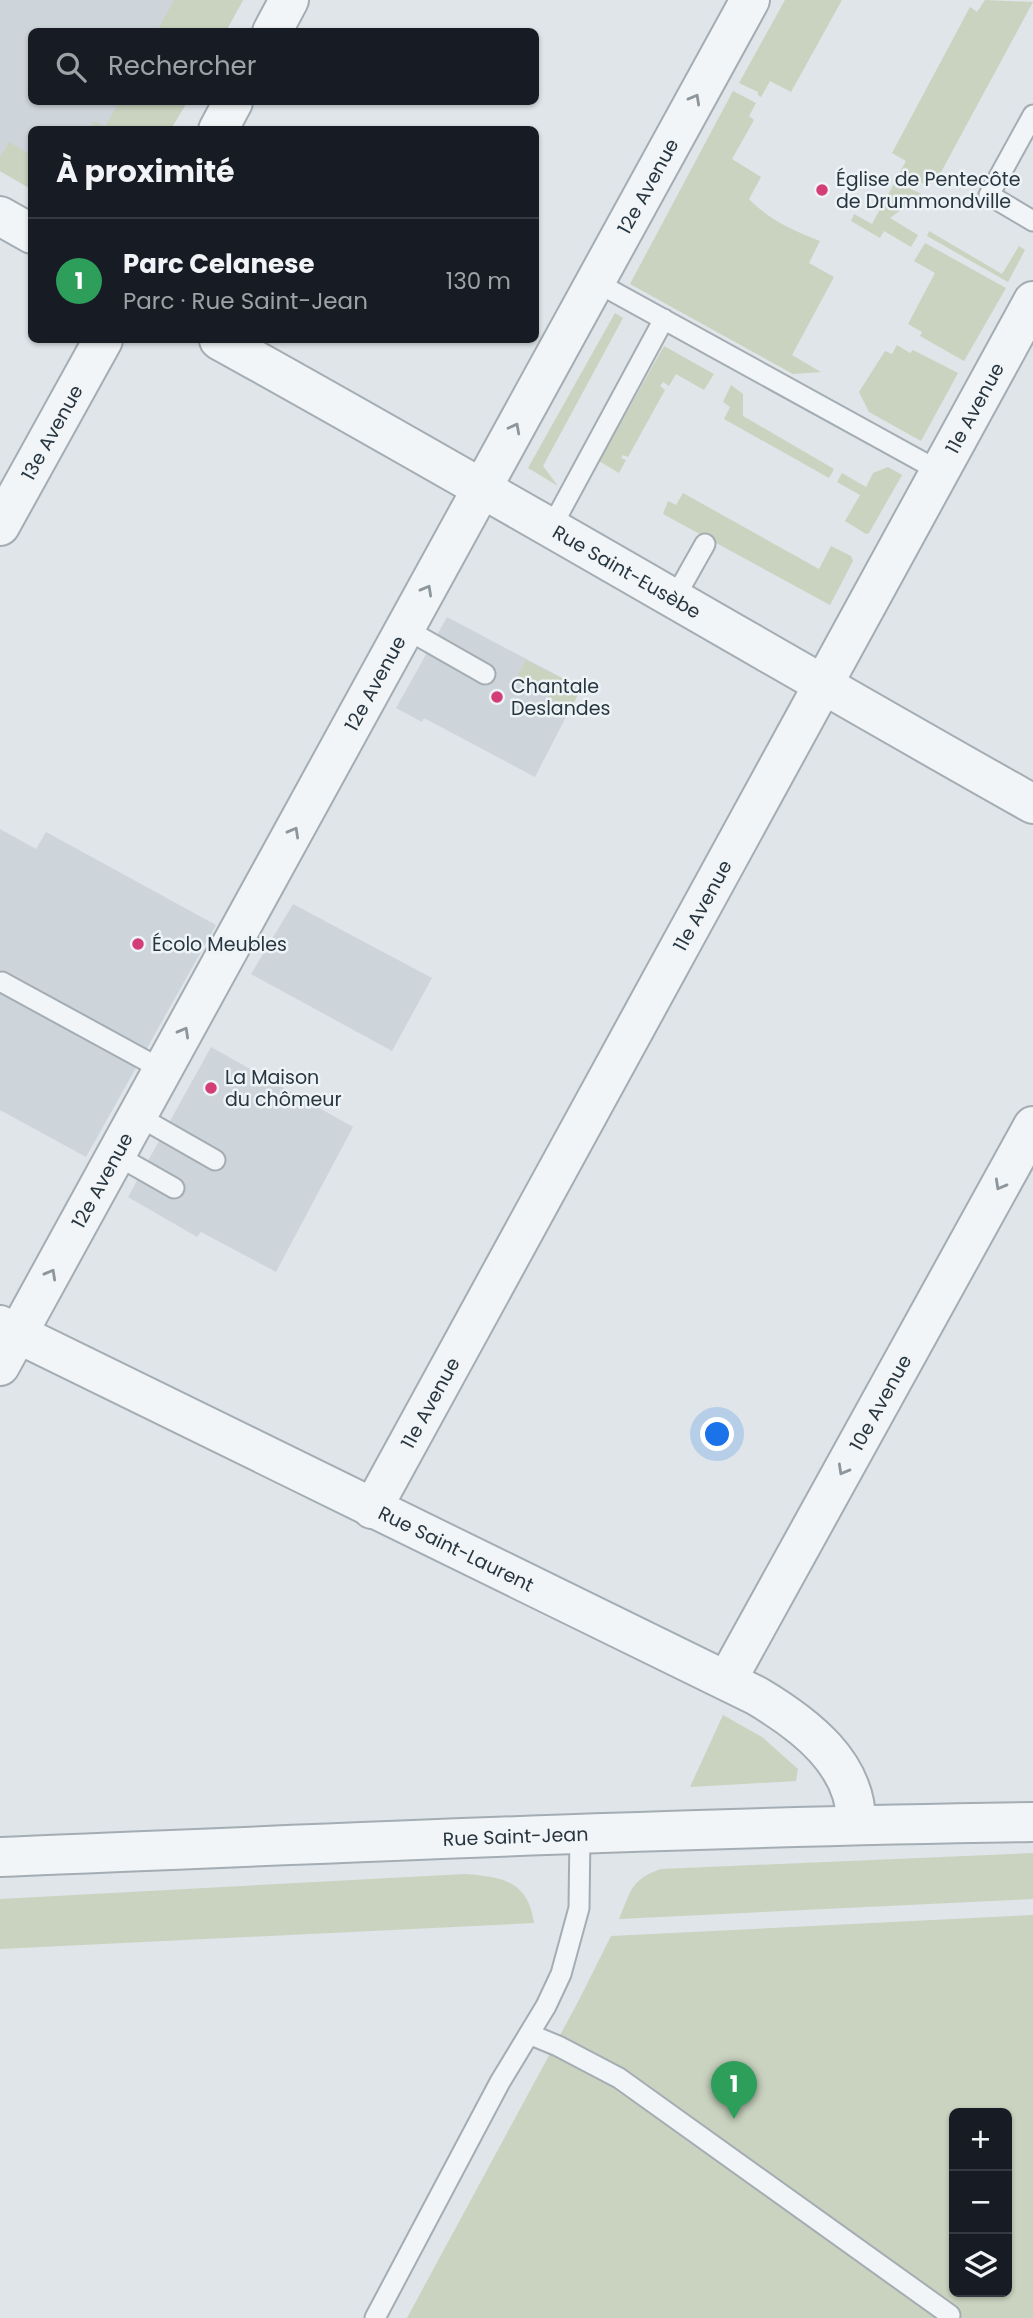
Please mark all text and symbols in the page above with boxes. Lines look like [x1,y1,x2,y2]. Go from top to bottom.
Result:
search box [28,28,539,105]
icon: search [52,48,90,86]
text: Rechercher [108,48,256,84]
one-way arrow [687,94,700,107]
street label: 12e Avenue [611,134,685,239]
text: À proximité [56,150,235,193]
place label: Église de Pentecôte de Drummondville [836,166,1020,215]
marker: Église de Pentecôte de Drummondville [814,182,830,198]
text: Parc Celanese [123,246,314,282]
text: 1 [75,265,83,297]
text: 130 m [446,265,511,297]
text: Parc · Rue Saint-Jean [123,285,368,317]
street label: 11e Avenue [939,358,1011,459]
street label: 13e Avenue [15,380,90,485]
one-way arrow [507,423,521,435]
street label: Rue Saint-Eusèbe [547,519,706,625]
one-way arrow [419,585,432,598]
street label: 12e Avenue [338,631,413,736]
place label: Chantale Deslandes [511,673,610,722]
marker: Chantale Deslandes [489,689,505,705]
one-way arrow [286,827,299,840]
street label: 11e Avenue [667,855,739,956]
place label: Écolo Meubles [152,931,287,958]
marker: Écolo Meubles [130,936,146,952]
one-way arrow [176,1026,189,1039]
place label: La Maison du chômeur [225,1064,342,1113]
marker: La Maison du chômeur [203,1080,219,1096]
street label: 12e Avenue [65,1128,140,1233]
one-way arrow [995,1178,1008,1191]
one-way arrow [42,1269,56,1281]
street label: 10e Avenue [843,1350,918,1456]
street label: 11e Avenue [395,1353,466,1454]
your location [700,1417,734,1451]
one-way arrow [838,1463,851,1476]
street label: Rue Saint-Laurent [374,1499,538,1599]
street label: Rue Saint-Jean [442,1821,589,1853]
pin: 1 [711,2061,757,2119]
map controls [949,2108,1012,2297]
button: + [949,2108,1012,2171]
button: − [949,2171,1012,2234]
button: layers [949,2234,1012,2297]

